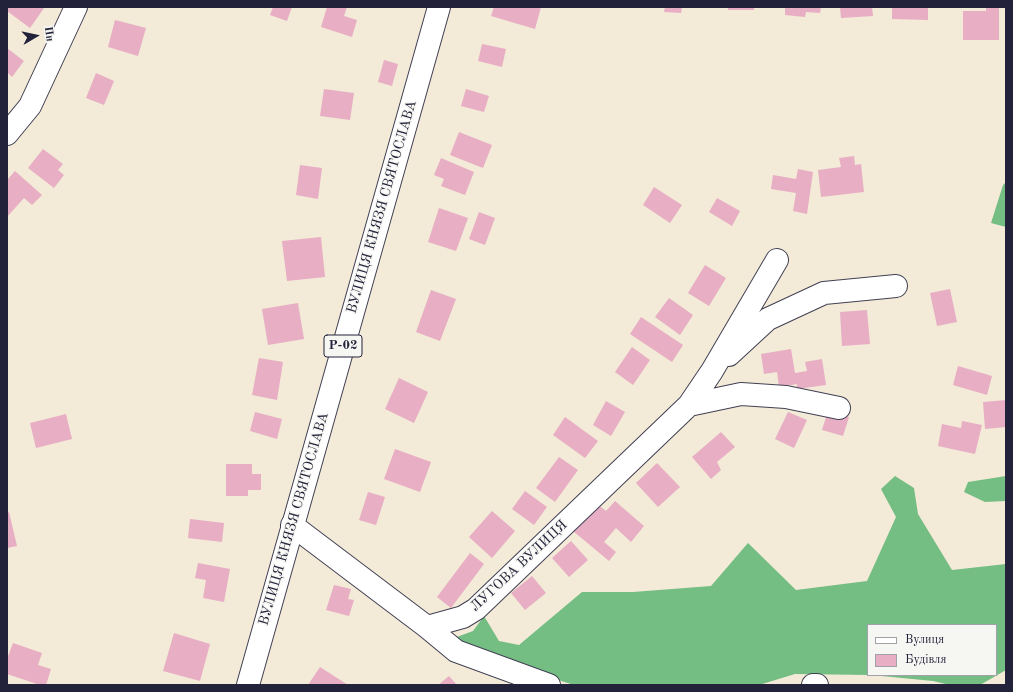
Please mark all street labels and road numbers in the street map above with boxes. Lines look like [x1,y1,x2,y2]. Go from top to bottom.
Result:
street label: ВУЛИЦЯ КНЯЗЯ СВЯТОСЛАВА [343,98,421,316]
road number: Р-02 [324,335,362,357]
street label: ВУЛИЦЯ КНЯЗЯ СВЯТОСЛАВА [255,410,333,628]
street label: ЛУГОВА ВУЛИЦЯ [467,517,571,615]

